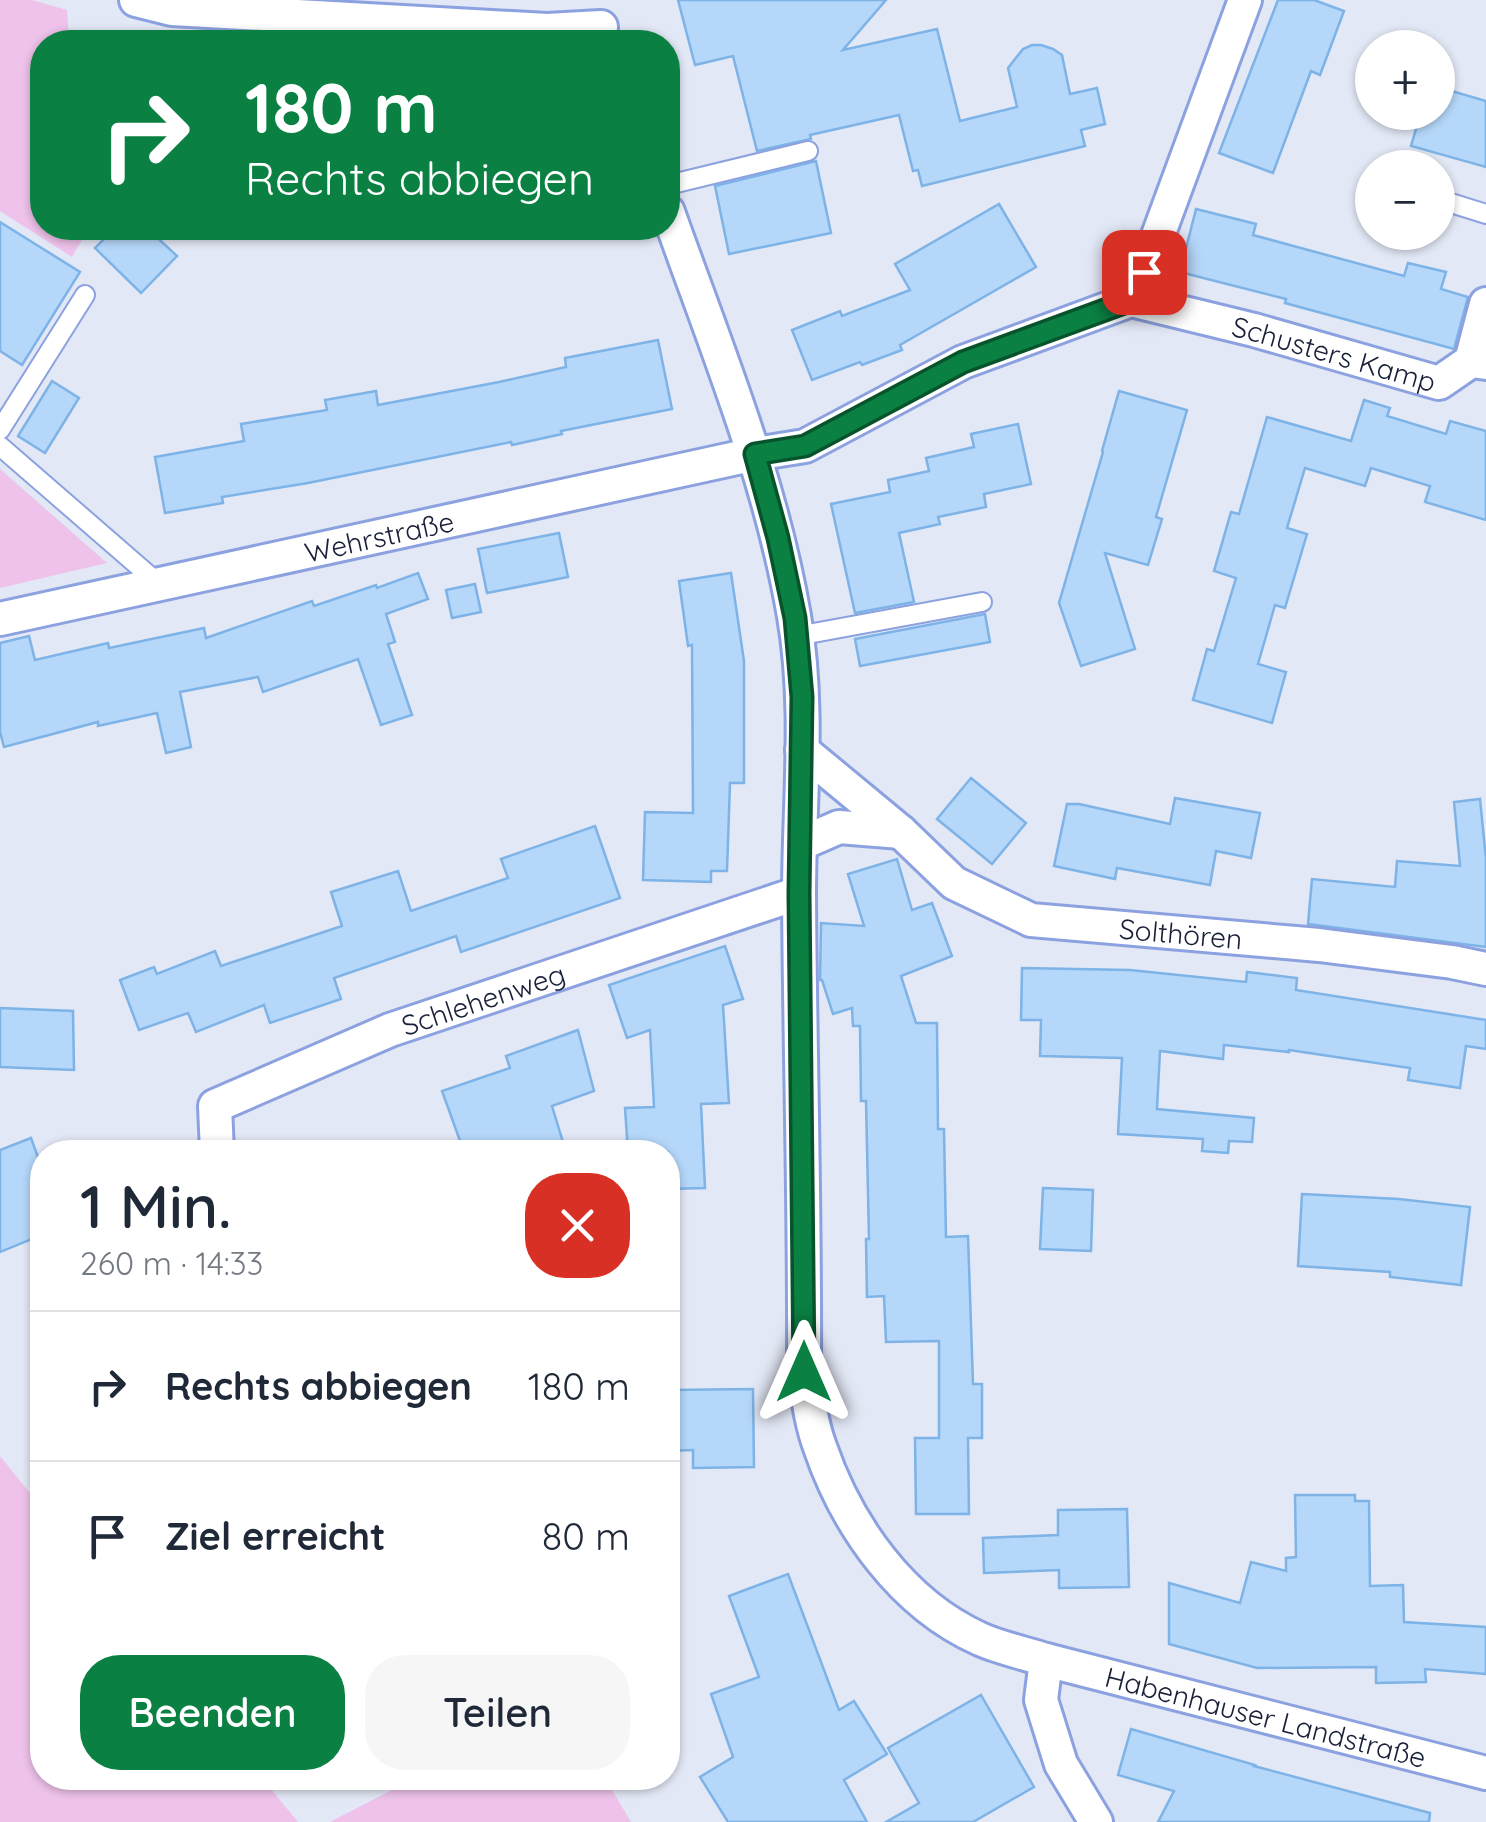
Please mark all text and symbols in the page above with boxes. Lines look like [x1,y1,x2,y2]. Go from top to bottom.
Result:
map controls [1355,30,1455,250]
button: + [1355,30,1455,130]
text: 180 m [245,63,438,151]
icon: right [80,70,210,200]
text: Rechts abbiegen [245,150,594,206]
button: − [1355,150,1455,250]
pin [1102,230,1187,315]
icon: arrive [1117,245,1172,300]
street label: Schusters Kamp [1229,308,1440,399]
street label: Wehrstraße [301,503,457,569]
street label: Solthören [1118,910,1244,956]
street label: Schlehenweg [397,955,569,1042]
text: 1 Min. [80,1168,232,1243]
button: close [525,1173,630,1278]
text: 260 m · 14:33 [80,1243,263,1283]
position arrow [752,1320,856,1424]
icon: right [80,1359,135,1414]
text: Rechts abbiegen [165,1362,472,1410]
text: 180 m [528,1362,630,1410]
icon: arrive [80,1509,135,1564]
text: Ziel erreicht [165,1512,385,1560]
text: 80 m [542,1512,630,1560]
button: Beenden [80,1655,345,1770]
button: Teilen [365,1655,630,1770]
street label: Habenhauser Landstraße [1102,1658,1430,1774]

